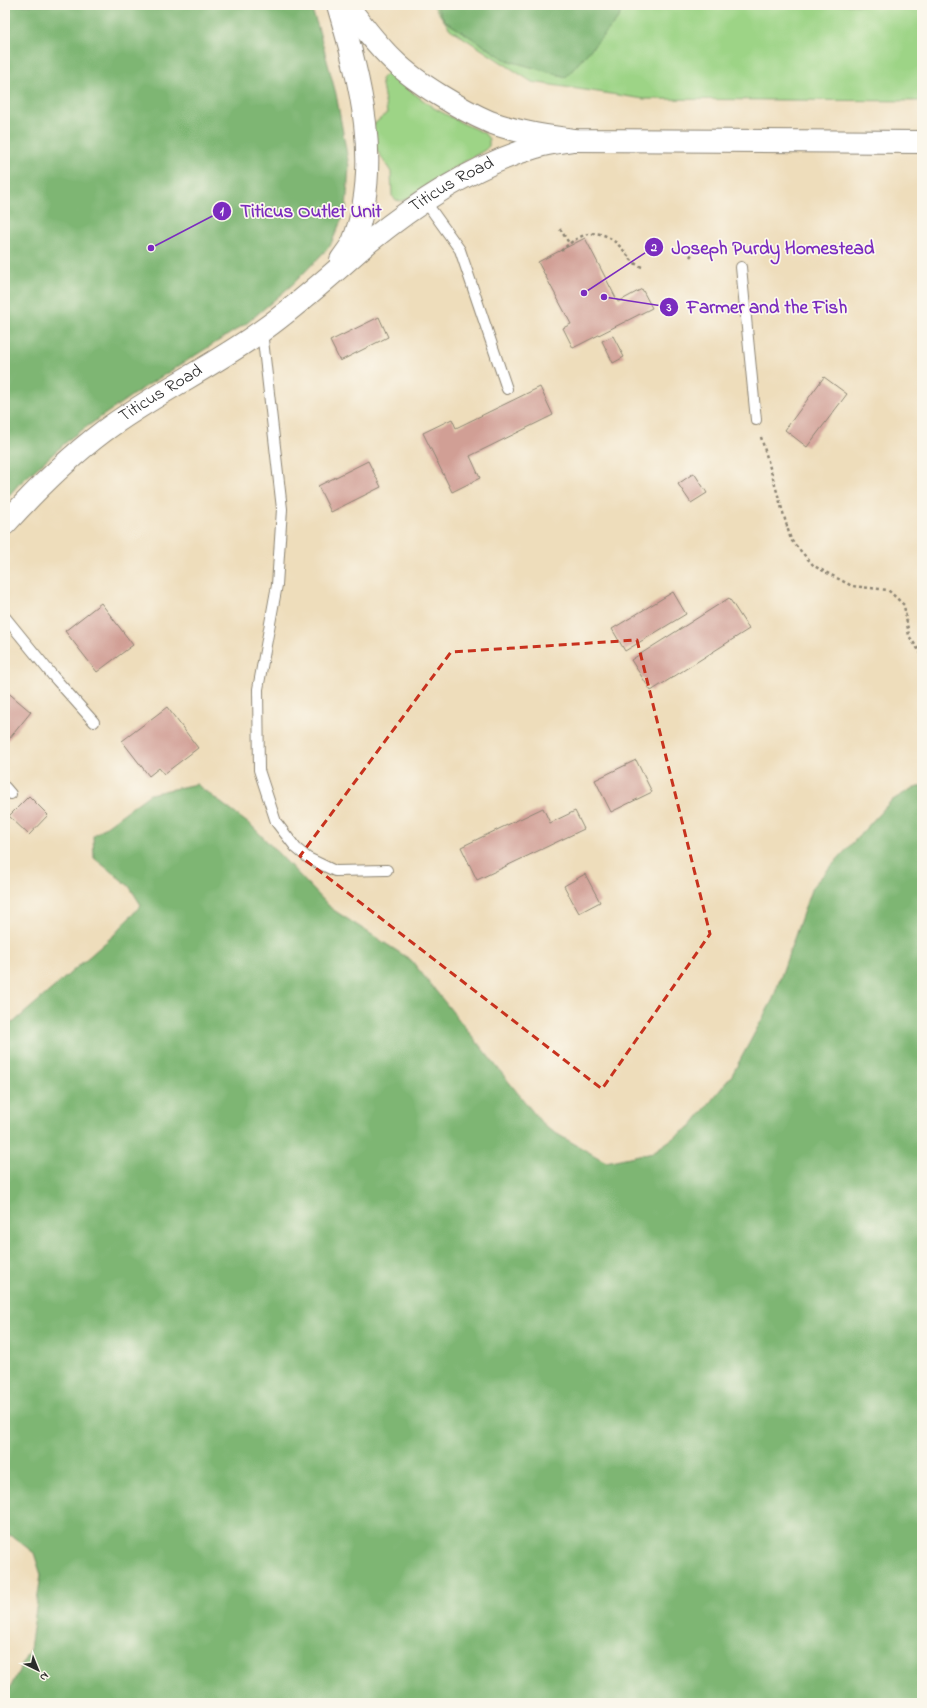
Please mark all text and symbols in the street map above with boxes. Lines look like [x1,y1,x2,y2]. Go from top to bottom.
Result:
street label: Titicus Road [404,151,498,220]
callout: Titicus Outlet Unit [212,195,390,226]
text: Titicus Outlet Unit [240,199,382,226]
text: 1 [220,203,224,221]
callout: Joseph Purdy Homestead [644,231,883,262]
text: Joseph Purdy Homestead [671,236,875,265]
text: 2 [650,239,657,257]
callout: Farmer and the Fish [659,291,855,322]
text: Farmer and the Fish [686,295,847,322]
text: 3 [666,299,672,317]
street label: Titicus Road [114,359,208,430]
north arrow [18,1650,58,1690]
text: N [36,1668,52,1685]

